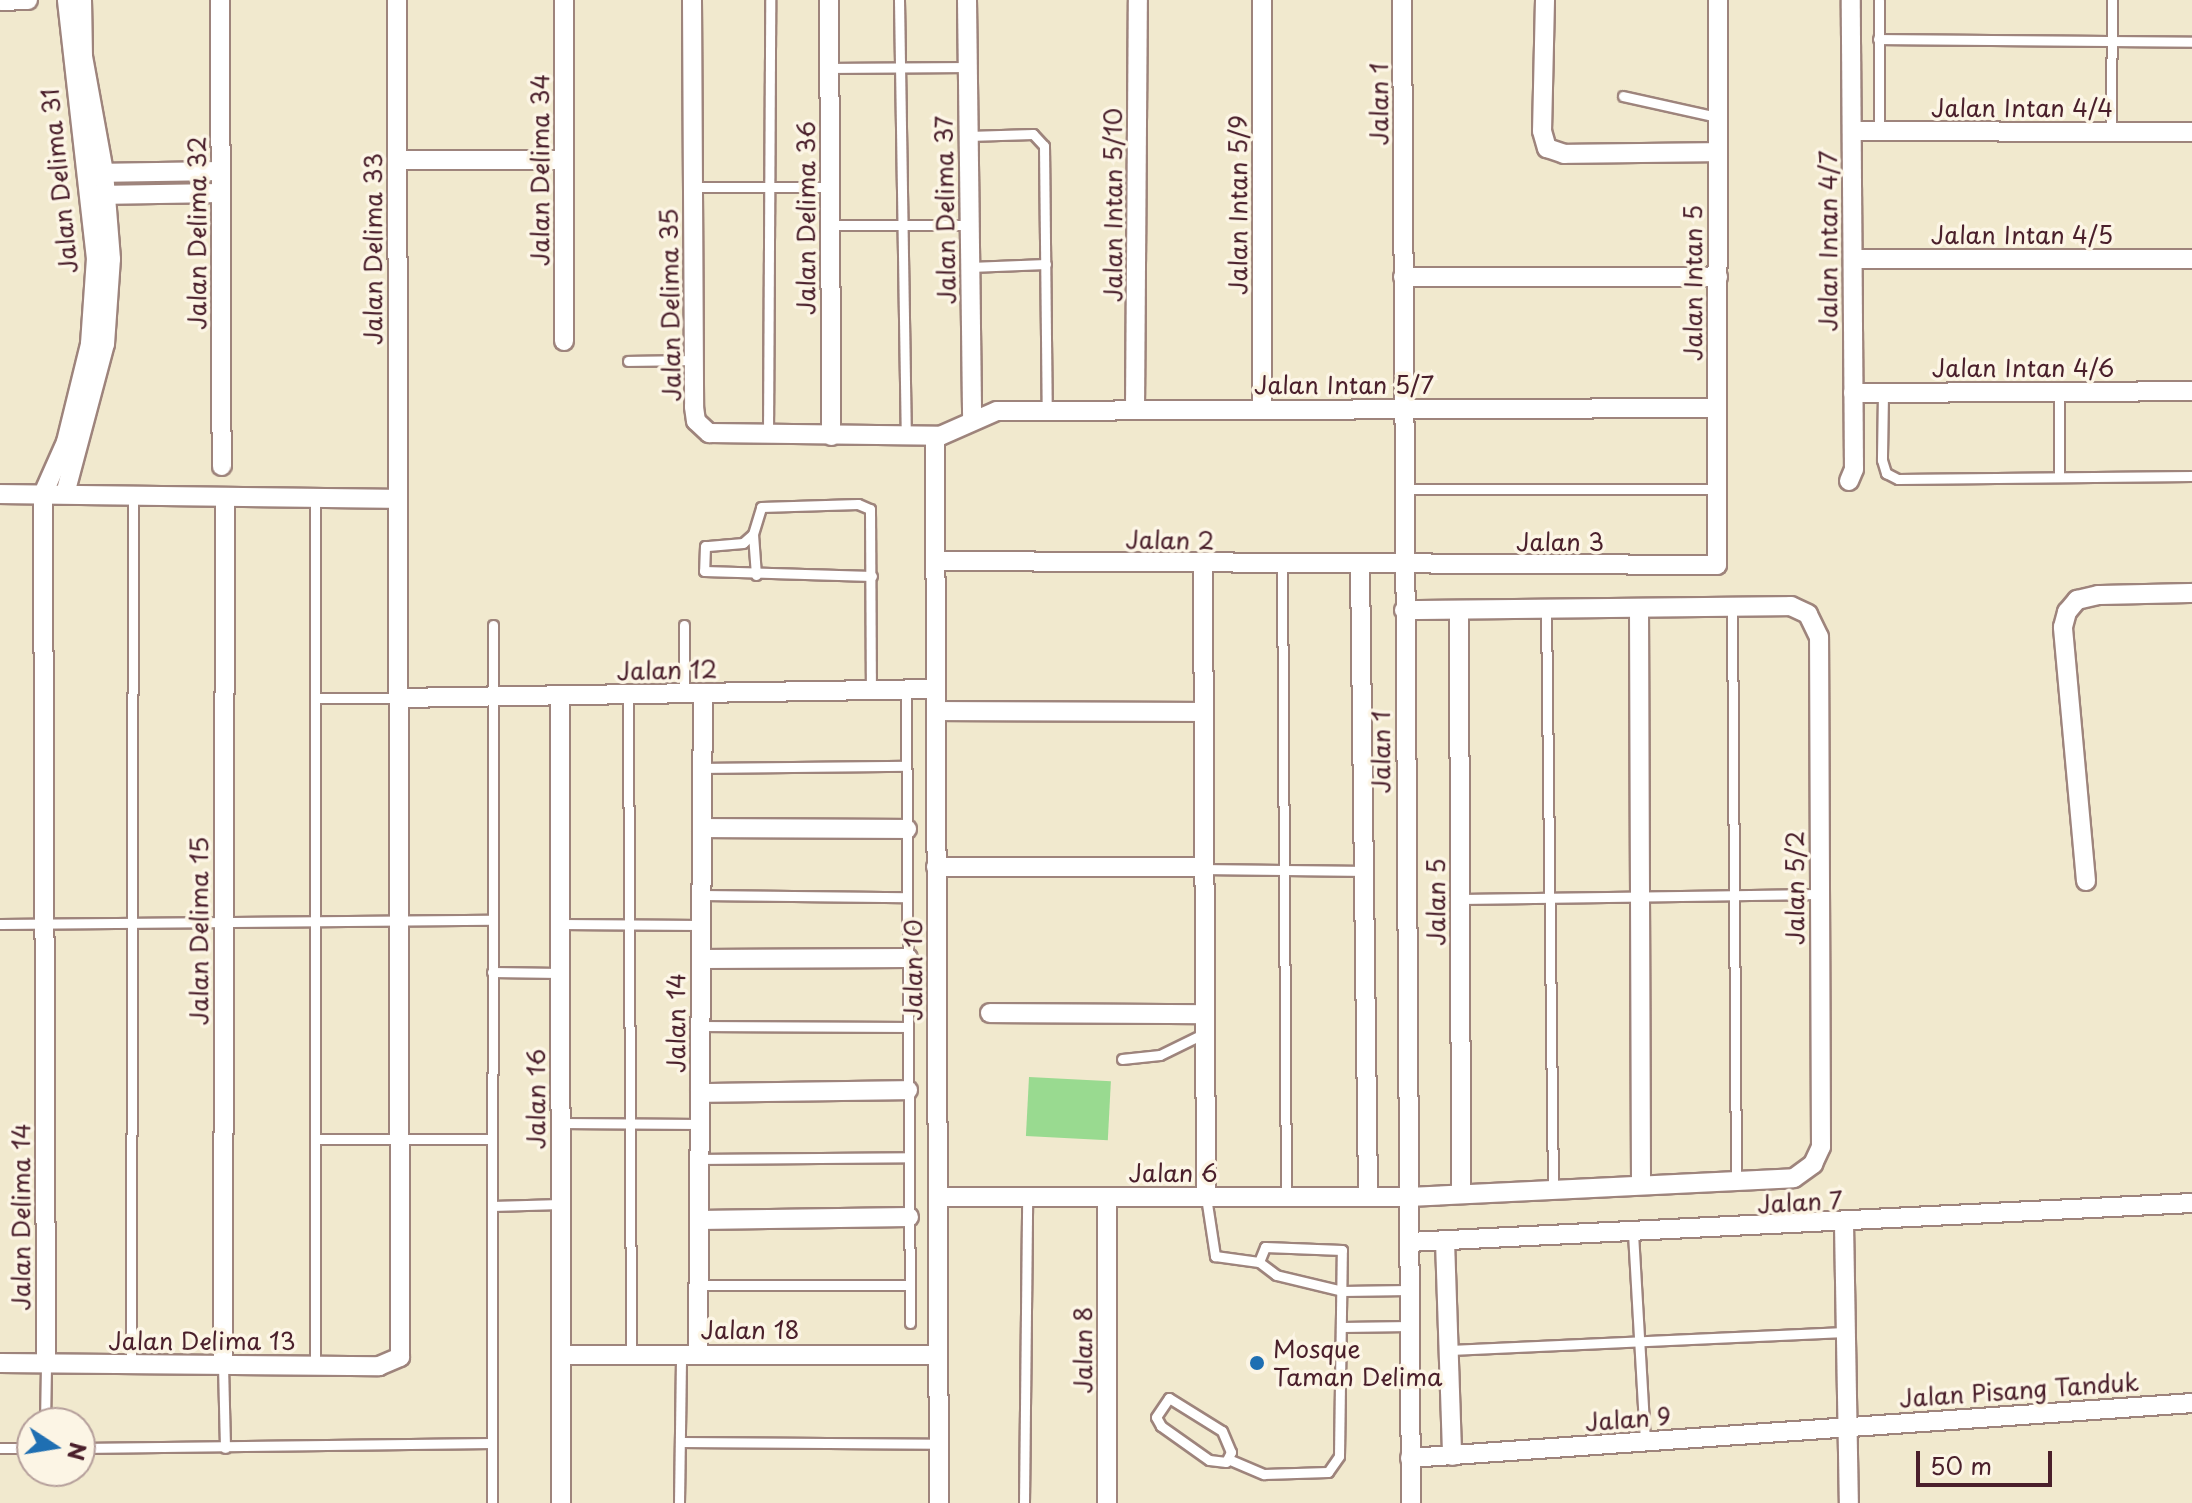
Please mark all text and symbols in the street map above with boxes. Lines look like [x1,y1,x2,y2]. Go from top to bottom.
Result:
street label: Jalan 1 [1365,62,1393,146]
street label: Jalan Delima 34 [526,74,554,266]
street label: Jalan Delima 31 [35,87,83,275]
street label: Jalan Intan 4/4 [1931,94,2113,122]
street label: Jalan Intan 5/10 [1099,107,1127,303]
street label: Jalan Intan 5/9 [1224,114,1252,296]
street label: Jalan Delima 37 [929,115,961,305]
street label: Jalan Delima 36 [792,121,820,315]
street label: Jalan Delima 32 [183,136,211,330]
street label: Jalan Intan 4/7 [1814,150,1842,332]
street label: Jalan Delima 33 [359,153,387,345]
street label: Jalan Intan 5 [1679,204,1707,362]
street label: Jalan Delima 35 [654,209,686,401]
street label: Jalan Intan 4/5 [1930,221,2114,249]
street label: Jalan Intan 4/6 [1931,354,2115,382]
street label: Jalan Intan 5/7 [1253,371,1435,399]
street label: Jalan 2 [1125,525,1215,555]
street label: Jalan 3 [1516,528,1604,556]
street label: Jalan 12 [616,655,718,685]
street label: Jalan 1 [1367,710,1395,794]
street label: Jalan 5/2 [1781,831,1809,945]
street label: Jalan Delima 15 [185,837,213,1025]
street label: Jalan 5 [1422,858,1450,946]
street label: Jalan 10 [899,919,927,1021]
street label: Jalan 14 [662,973,690,1073]
street label: Jalan 16 [522,1049,550,1149]
street label: Jalan Delima 14 [7,1123,35,1311]
street label: Jalan 6 [1128,1159,1218,1187]
street label: Jalan 7 [1756,1185,1844,1219]
street label: Jalan 8 [1069,1306,1097,1394]
street label: Jalan 18 [701,1316,799,1344]
street label: Jalan Delima 13 [108,1327,296,1355]
place label: Mosque Taman Delima [1273,1335,1441,1391]
marker: Mosque Taman Delima [1248,1354,1266,1372]
street label: Jalan Pisang Tanduk [1898,1367,2140,1413]
street label: Jalan 9 [1584,1402,1672,1436]
north arrow [16,1407,96,1487]
scale bar [1920,1435,2056,1485]
text: N [60,1440,96,1464]
text: 50 m [1930,1447,1992,1483]

